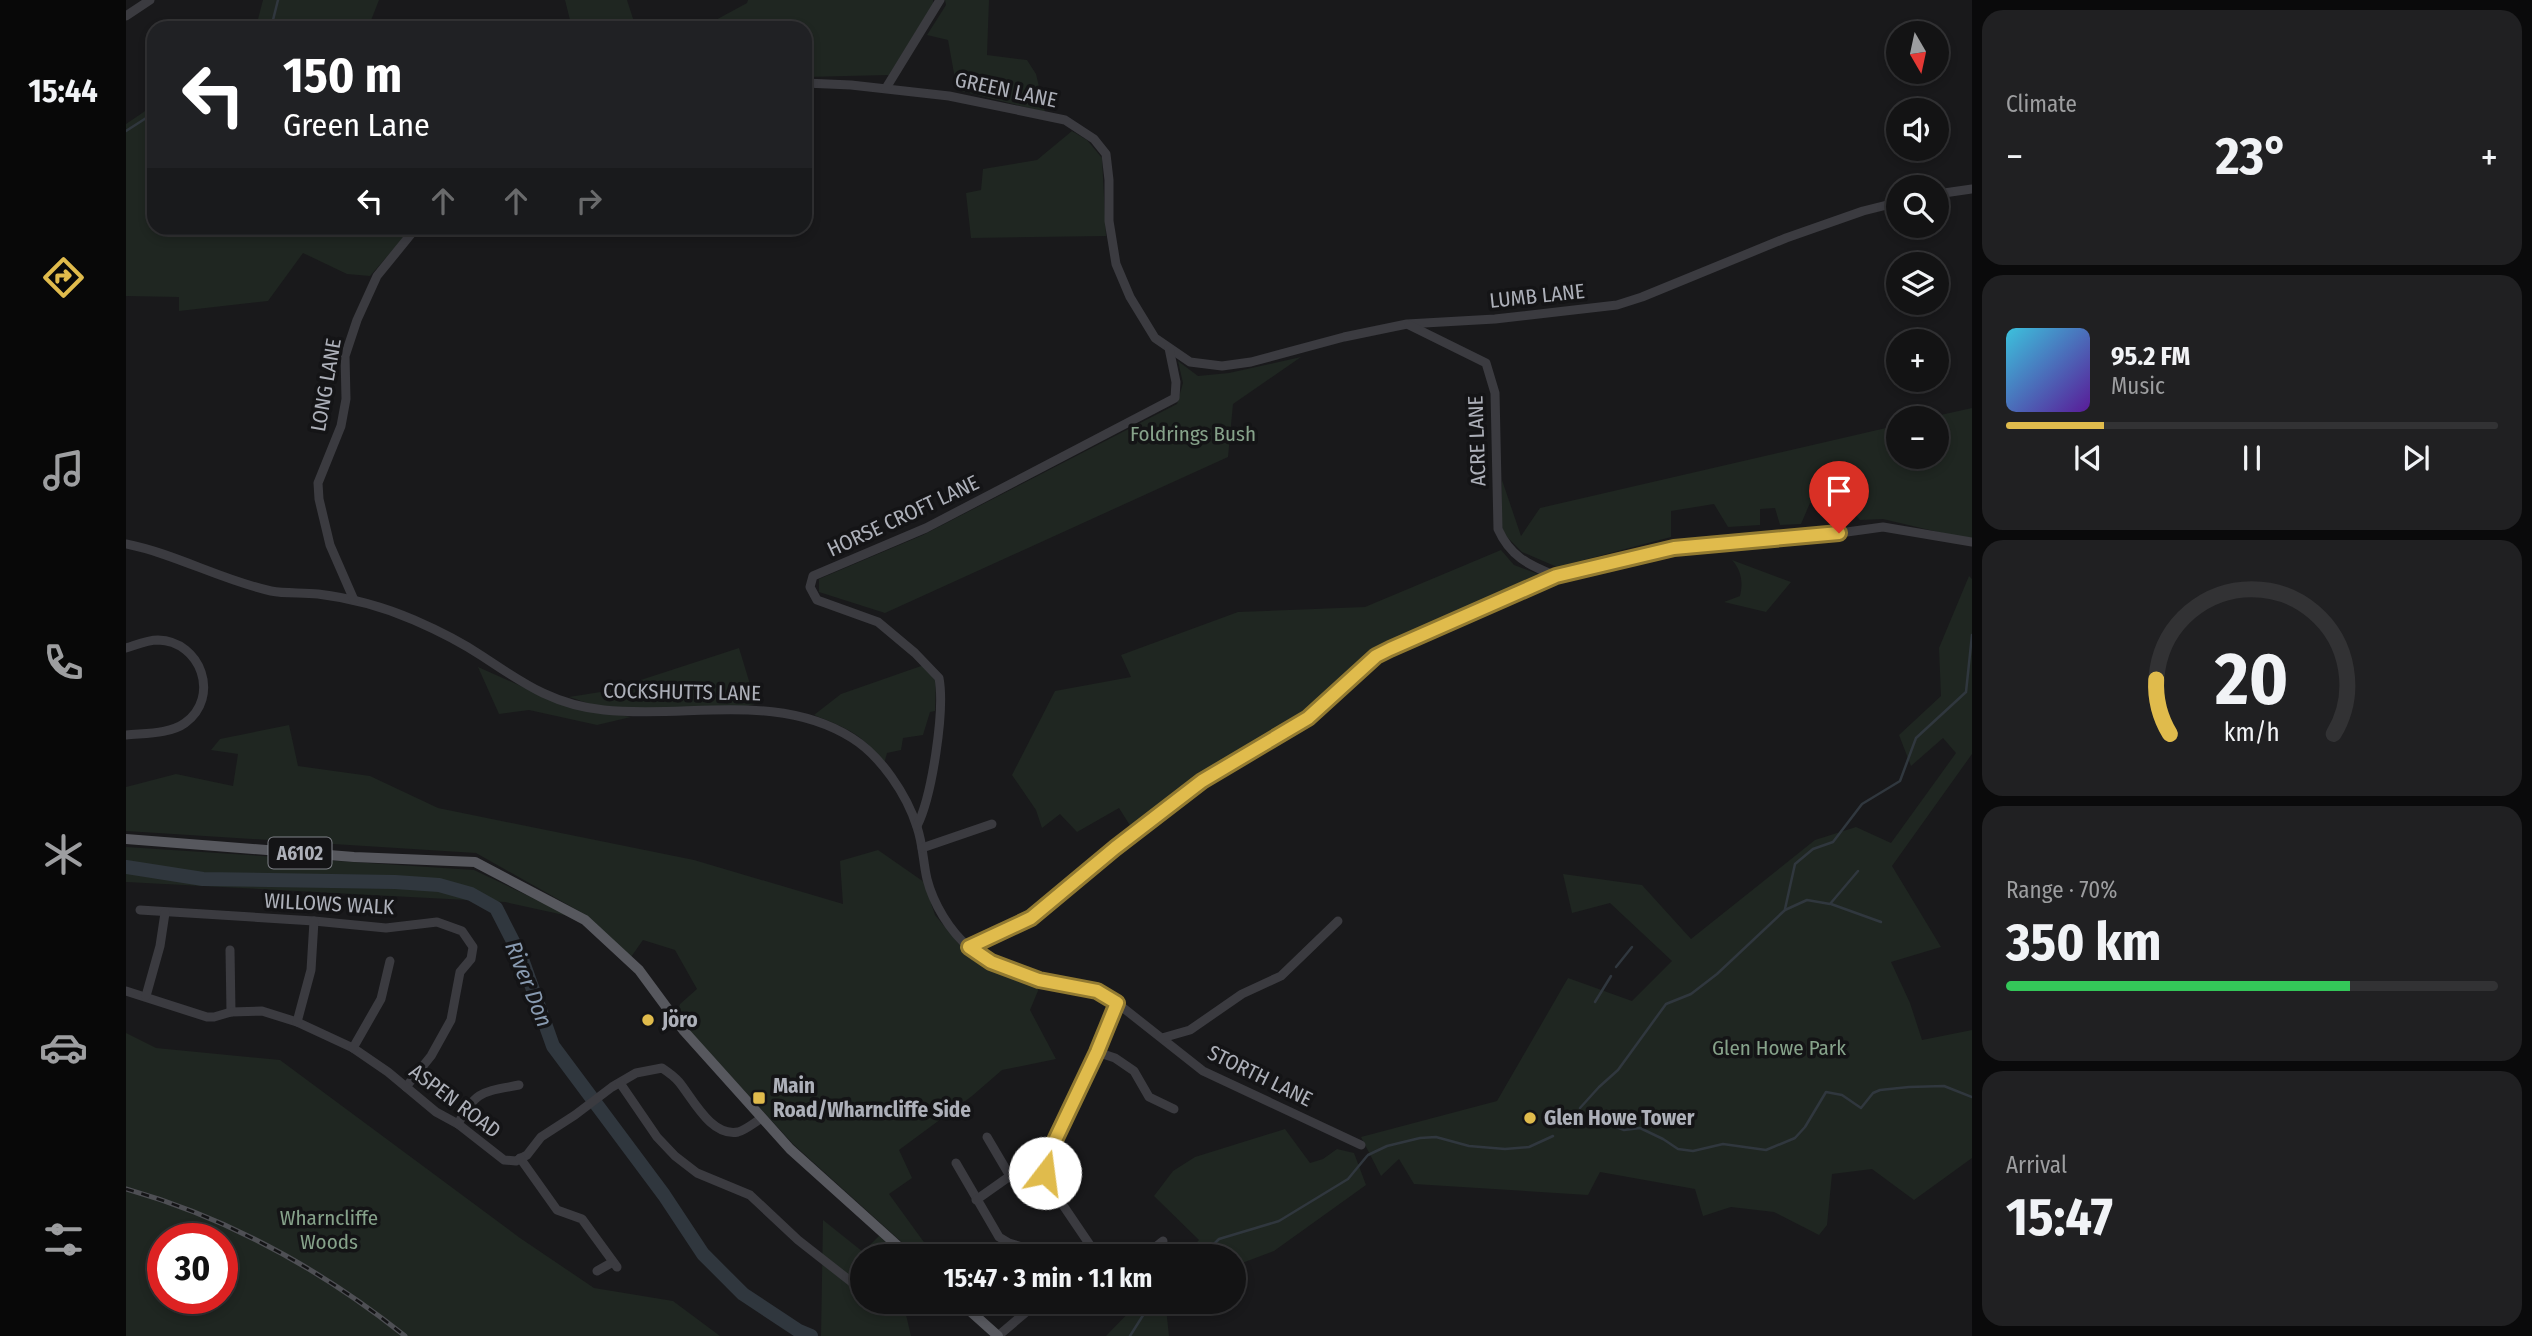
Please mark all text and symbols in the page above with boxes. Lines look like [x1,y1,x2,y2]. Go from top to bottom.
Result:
north arrow [1886,21,1950,84]
map controls [1886,21,1949,469]
text: 150 m [283,46,402,105]
icon: left [168,49,259,140]
street label: GREEN LANE [953,66,1060,114]
text: 15:44 [28,72,98,110]
text: Climate [2006,90,2077,118]
button: sound [1886,98,1949,161]
text: Green Lane [283,106,430,144]
text: 23° [2215,125,2288,188]
text: − [2006,134,2023,180]
text: + [2481,134,2498,180]
button: search [1886,175,1949,238]
icon: left [351,182,389,220]
icon: ahead [424,182,462,220]
icon: ahead [497,182,535,220]
icon: right [570,182,608,220]
button: layers [1886,252,1949,315]
icon: directions [39,253,88,302]
street label: LUMB LANE [1488,278,1586,314]
button: + [1886,329,1949,392]
street label: LONG LANE [305,336,347,434]
text: 95.2 FM [2111,341,2190,372]
text: Music [2111,372,2165,400]
street label: ACRE LANE [1462,395,1492,487]
button: − [1886,406,1949,469]
park label: Foldrings Bush [1130,421,1256,447]
icon: previous [2069,439,2107,477]
icon: pause [2233,439,2271,477]
icon: next [2397,439,2435,477]
icon: music [39,446,88,495]
pin [1809,461,1869,533]
street label: HORSE CROFT LANE [823,469,983,563]
icon: arrive [1820,472,1858,510]
text: 20 [2214,636,2289,723]
icon: phone [39,638,88,687]
street label: COCKSHUTTS LANE [603,678,761,706]
text: km/h [2224,718,2280,748]
icon: climate [39,830,88,879]
road number: A6102 [268,838,332,868]
text: Range · 70% [2006,876,2117,904]
street label: WILLOWS WALK [263,888,396,920]
text: 350 km [2006,911,2161,974]
water label: River Don [499,937,559,1031]
place label: Jöro [661,1007,698,1033]
marker: Jöro [640,1012,656,1028]
icon: car [39,1023,88,1072]
park label: Glen Howe Park [1712,1035,1846,1061]
street label: STORTH LANE [1203,1039,1317,1113]
street label: ASPEN ROAD [404,1058,506,1144]
place label: Main Road/Wharncliffe Side [773,1073,971,1123]
marker: Main Road/Wharncliffe Side [751,1090,767,1106]
place label: Glen Howe Tower [1544,1105,1695,1131]
marker: Glen Howe Tower [1522,1110,1538,1126]
position arrow [1008,1136,1082,1210]
text: Arrival [2006,1151,2067,1179]
text: 15:47 [2006,1186,2113,1249]
park label: Wharncliffe Woods [280,1205,378,1255]
icon: filters [39,1215,88,1264]
speed limit sign: 30 [147,1223,238,1314]
text: 15:47 · 3 min · 1.1 km [944,1263,1152,1294]

